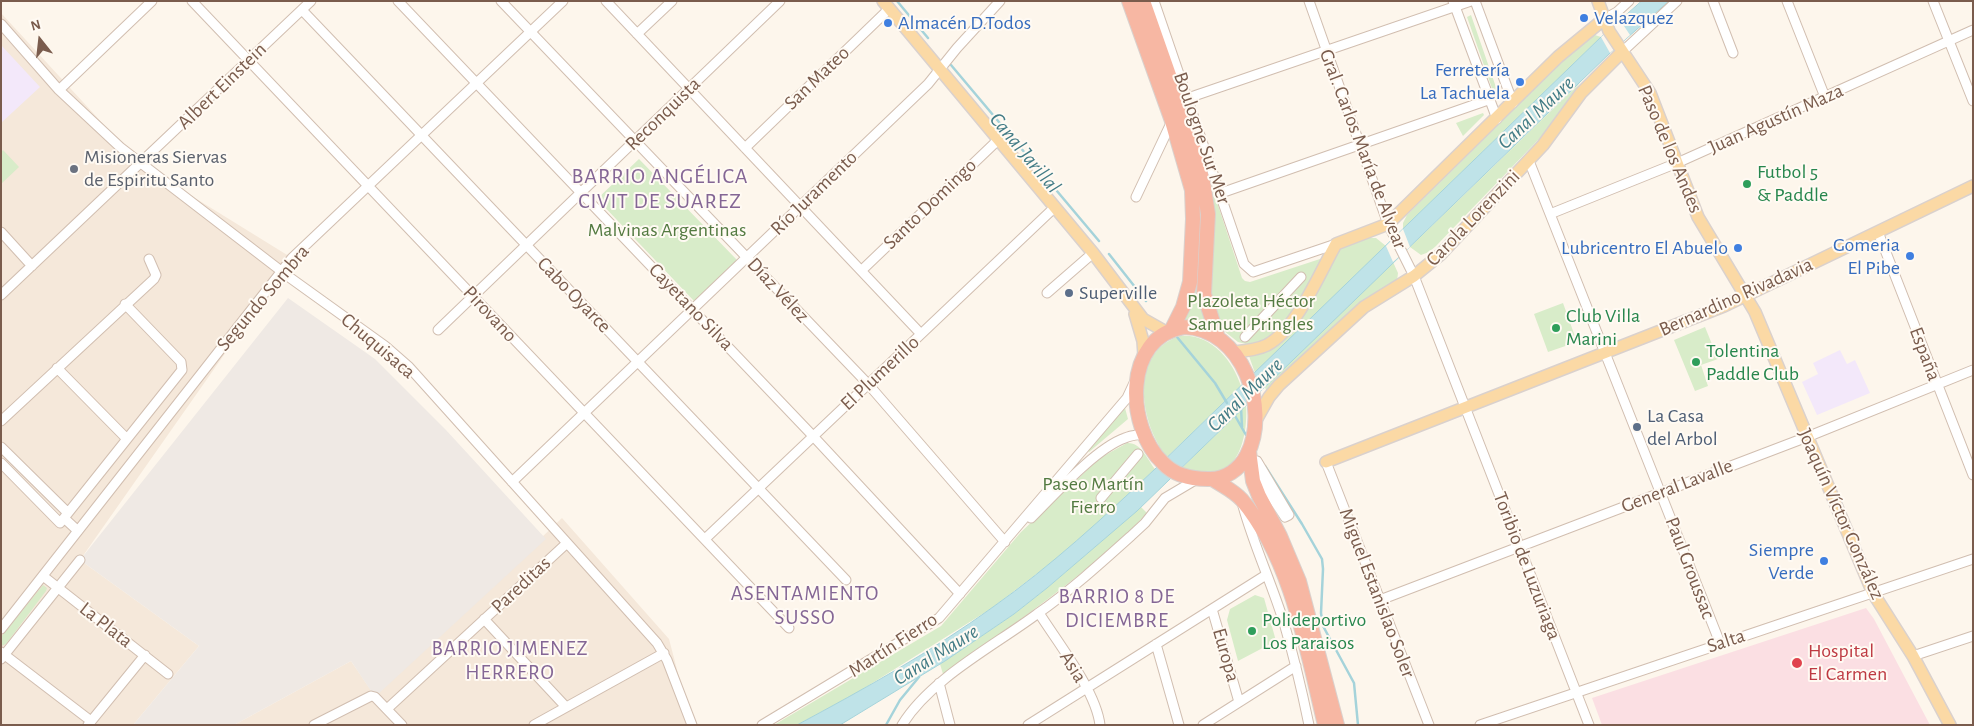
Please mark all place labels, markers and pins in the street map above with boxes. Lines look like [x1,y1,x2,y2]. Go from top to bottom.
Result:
place label: Velazquez [1594,6,1674,30]
place label: Almacén D.Todos [898,11,1031,35]
marker: Velazquez [1578,12,1590,24]
marker: Almacén D.Todos [882,17,894,29]
place label: Ferretería La Tachuela [1420,58,1510,105]
marker: Ferretería La Tachuela [1514,76,1526,88]
place label: Misioneras Siervas de Espiritu Santo [84,145,227,192]
place label: Futbol 5 & Paddle [1757,160,1828,207]
marker: Misioneras Siervas de Espiritu Santo [68,163,80,175]
marker: Futbol 5 & Paddle [1741,178,1753,190]
place label: Gomeria El Pibe [1833,233,1900,280]
place label: Lubricentro El Abuelo [1561,236,1728,260]
marker: Lubricentro El Abuelo [1732,242,1744,254]
marker: Gomeria El Pibe [1904,250,1916,262]
place label: Superville [1079,281,1157,305]
marker: Superville [1063,287,1075,299]
place label: Club Villa Marini [1566,304,1640,351]
marker: Club Villa Marini [1550,322,1562,334]
place label: Tolentina Paddle Club [1706,339,1799,386]
marker: Tolentina Paddle Club [1690,356,1702,368]
place label: La Casa del Arbol [1647,404,1718,451]
marker: La Casa del Arbol [1631,421,1643,433]
place label: Siempre Verde [1749,538,1814,585]
marker: Siempre Verde [1818,555,1830,567]
place label: Polideportivo Los Paraisos [1262,608,1366,655]
marker: Polideportivo Los Paraisos [1246,625,1258,637]
place label: Hospital El Carmen [1808,639,1887,686]
marker: Hospital El Carmen [1790,656,1804,670]

